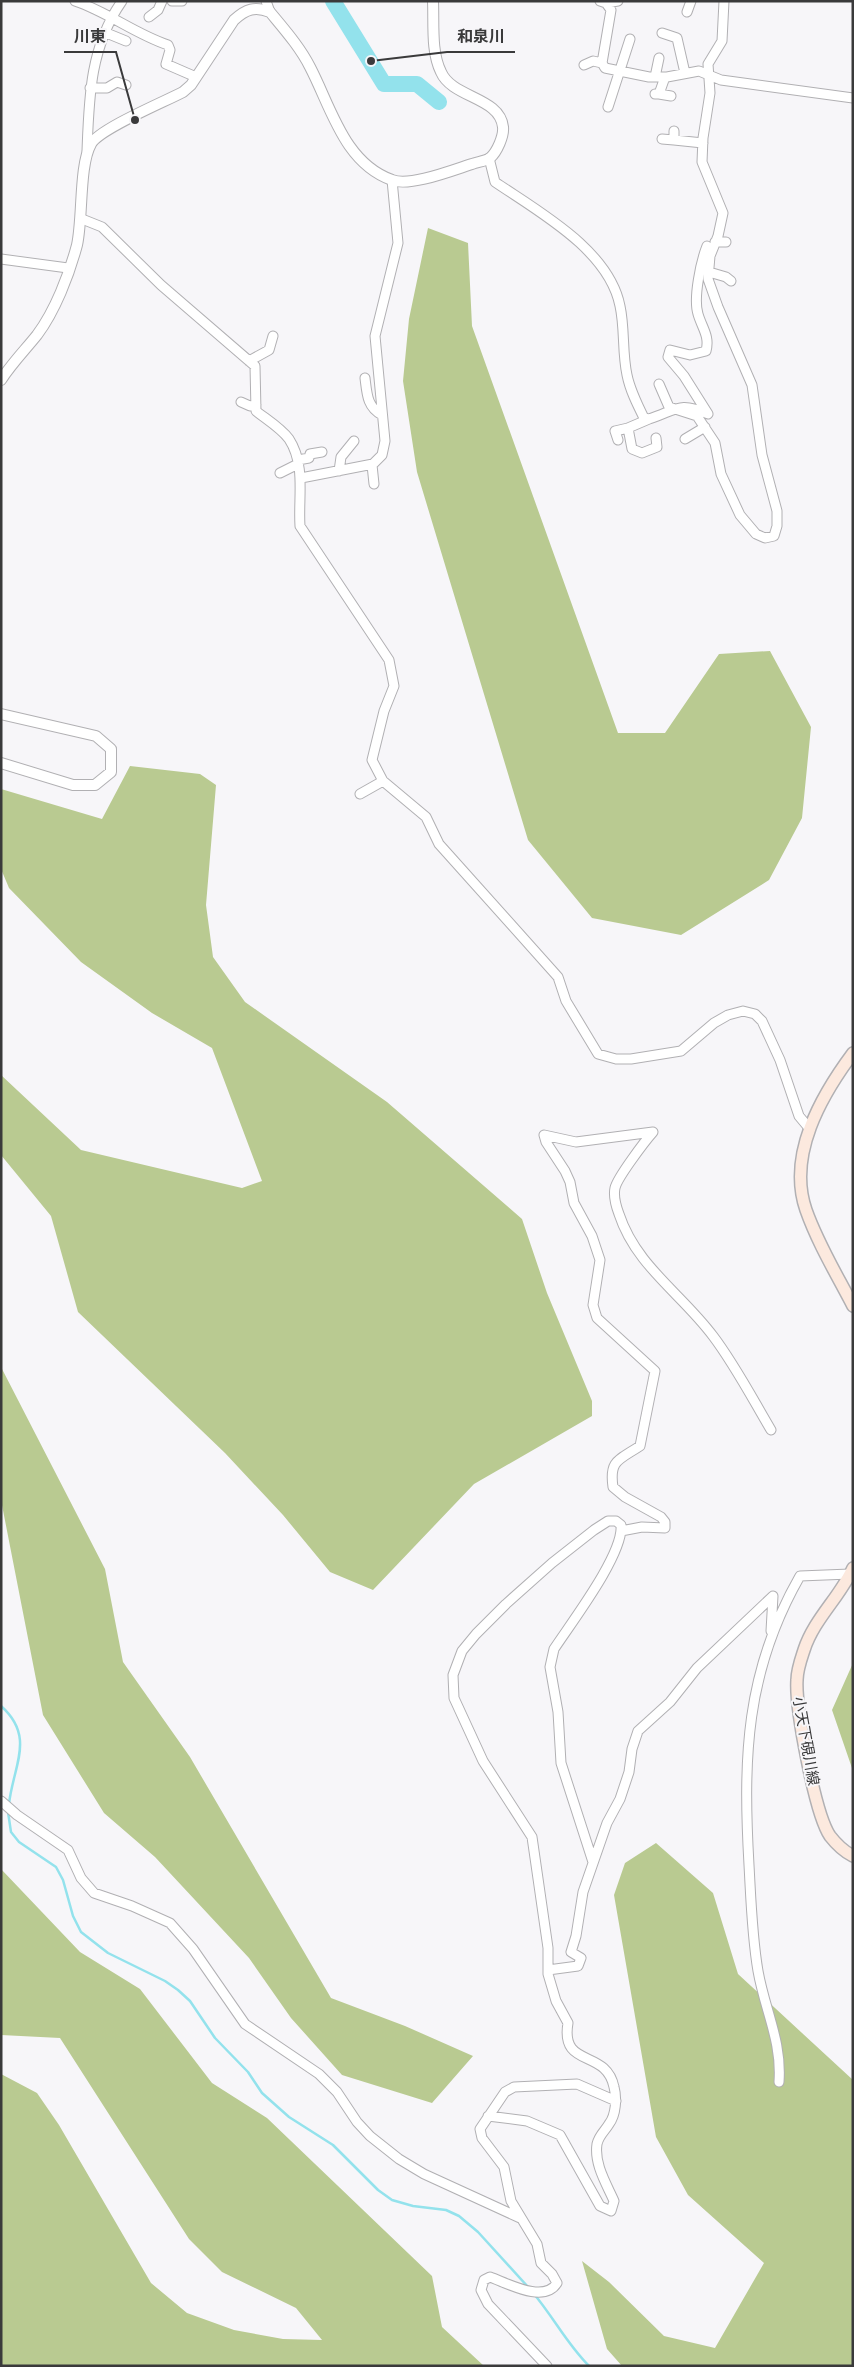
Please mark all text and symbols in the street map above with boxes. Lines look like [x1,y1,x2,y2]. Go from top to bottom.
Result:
callout: 川東 [64,21,116,52]
callout: 和泉川 [447,21,515,52]
text: 川東 [74,26,106,46]
text: 和泉川 [457,26,505,46]
street label: 小天下硯川線 [789,1695,824,1787]

